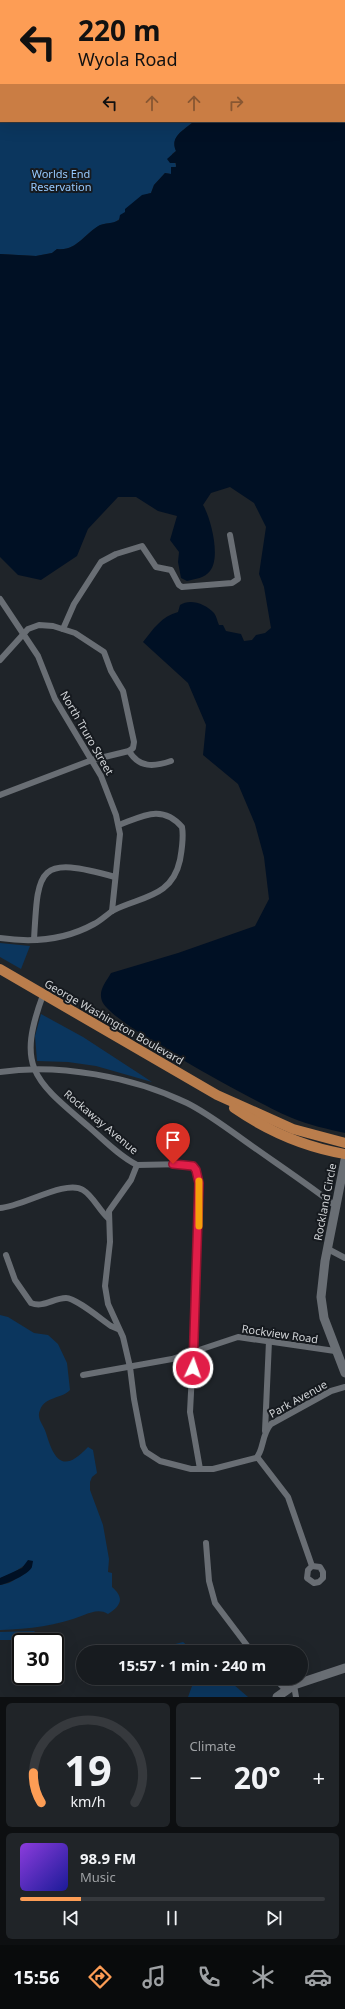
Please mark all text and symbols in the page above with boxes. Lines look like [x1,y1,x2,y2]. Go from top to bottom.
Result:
text: 220 m [78,11,161,49]
icon: left [12,16,64,68]
text: Wyola Road [78,47,178,71]
icon: left [99,92,121,114]
icon: ahead [141,92,163,114]
icon: ahead [183,92,205,114]
icon: right [225,92,247,114]
park label: Worlds End Reservation [30,166,92,194]
street label: North Truro Street [57,688,118,778]
street label: George Washington Boulevard [42,975,187,1068]
street label: Rockaway Avenue [61,1086,142,1157]
pin [156,1123,190,1164]
icon: arrive [162,1129,184,1151]
street label: Rockland Circle [310,1162,339,1242]
street label: Rockview Road [241,1321,319,1346]
position arrow [172,1347,214,1389]
street label: Park Avenue [266,1376,330,1421]
speed limit sign: 30 [12,1633,64,1685]
text: 15:57 · 1 min · 240 m [118,1655,266,1675]
text: Climate [190,1737,236,1755]
text: 19 [64,1742,112,1798]
text: 20° [234,1757,281,1798]
text: − [190,1762,202,1792]
text: + [312,1762,325,1792]
text: km/h [70,1792,105,1811]
text: 98.9 FM [80,1848,136,1868]
text: Music [80,1868,116,1886]
icon: previous [60,1907,82,1929]
icon: pause [161,1907,183,1929]
icon: next [263,1907,285,1929]
icon: directions [86,1963,114,1991]
icon: music [140,1963,168,1991]
icon: phone [195,1963,223,1991]
icon: climate [249,1963,277,1991]
icon: car [304,1963,332,1991]
text: 15:56 [13,1965,59,1989]

